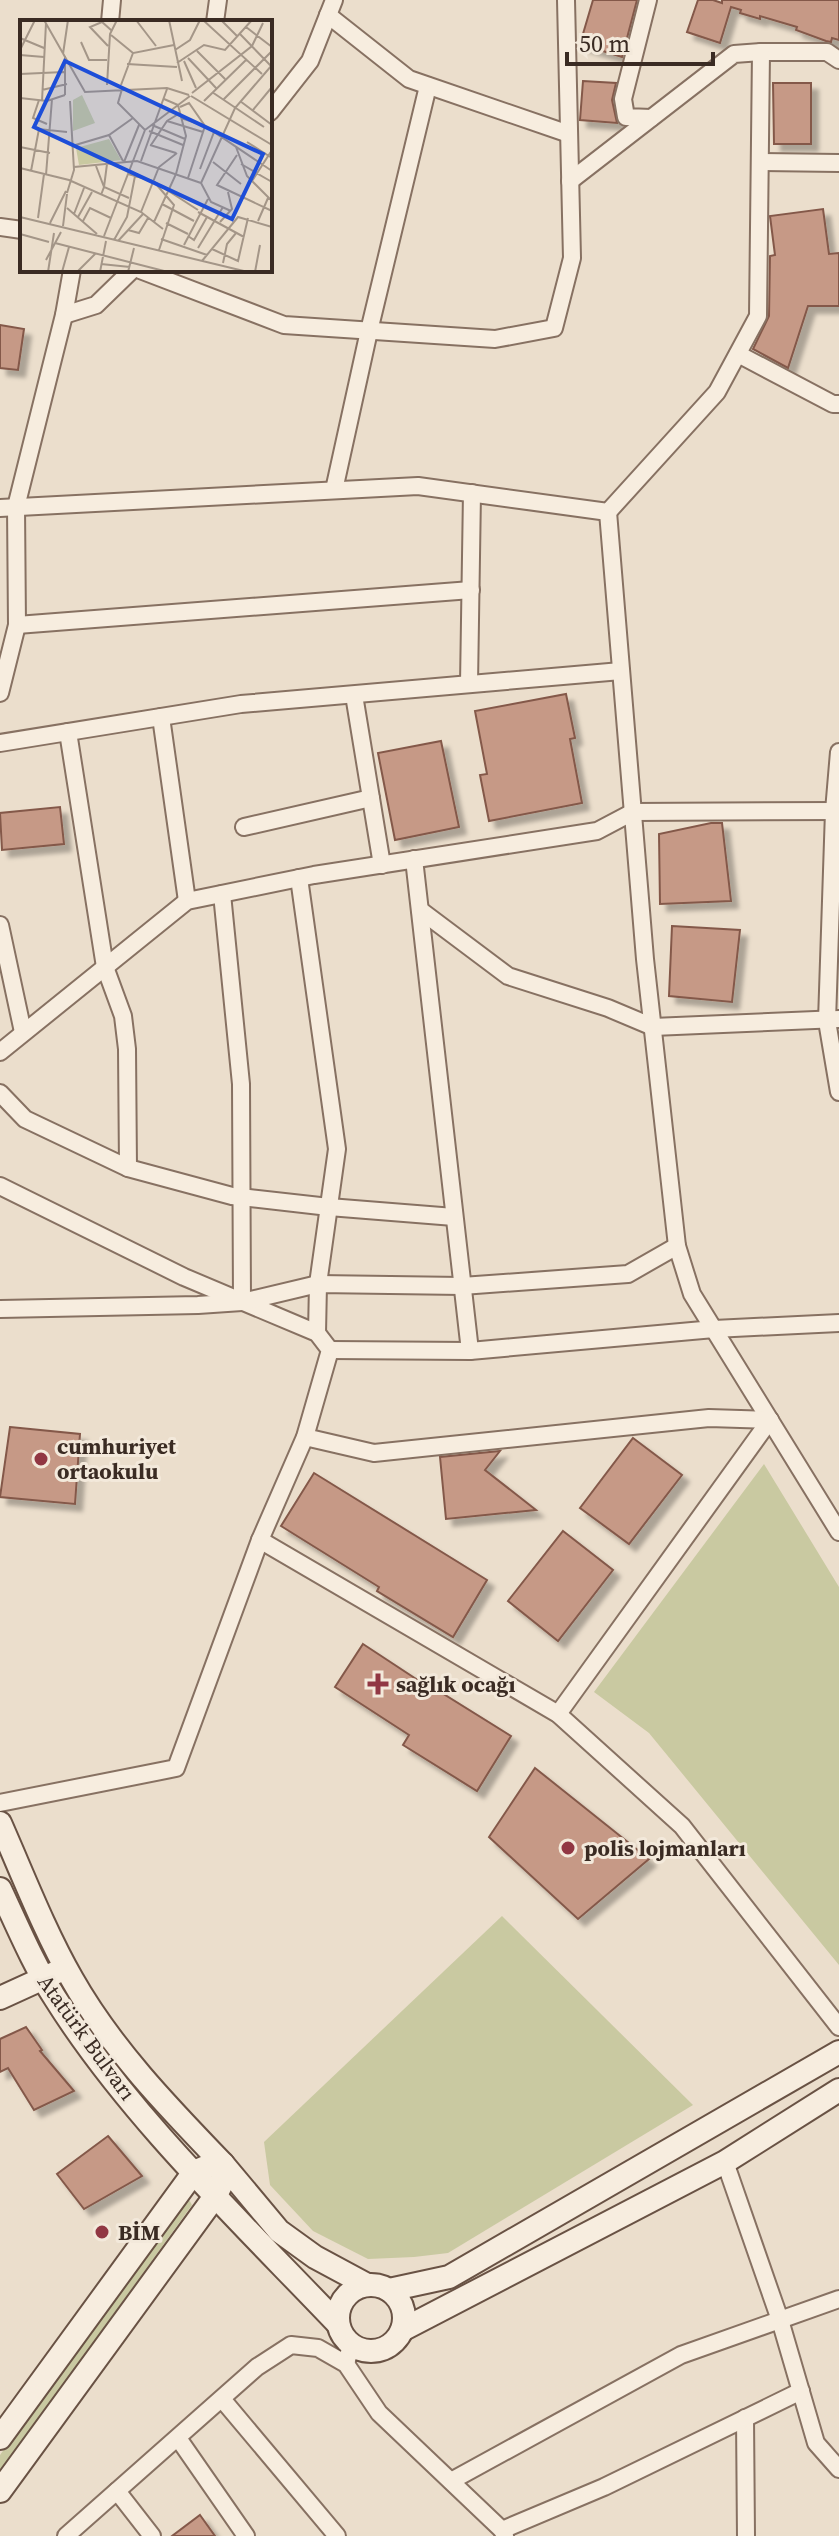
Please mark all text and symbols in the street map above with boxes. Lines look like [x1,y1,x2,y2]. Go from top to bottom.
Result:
scale bar [567,16,713,66]
inset map [20,20,272,272]
text: 50 m [579,27,630,60]
place label: cumhuriyet ortaokulu [57,1431,177,1486]
marker: cumhuriyet ortaokulu [32,1450,50,1468]
place label: sağlık ocağı [396,1669,515,1699]
marker: sağlık ocağı [367,1673,389,1695]
place label: polis lojmanları [584,1833,746,1863]
marker: polis lojmanları [559,1839,577,1857]
street label: Atatürk Bulvarı [31,1968,143,2106]
place label: BİM [118,2217,160,2247]
marker: BİM [93,2223,111,2241]

